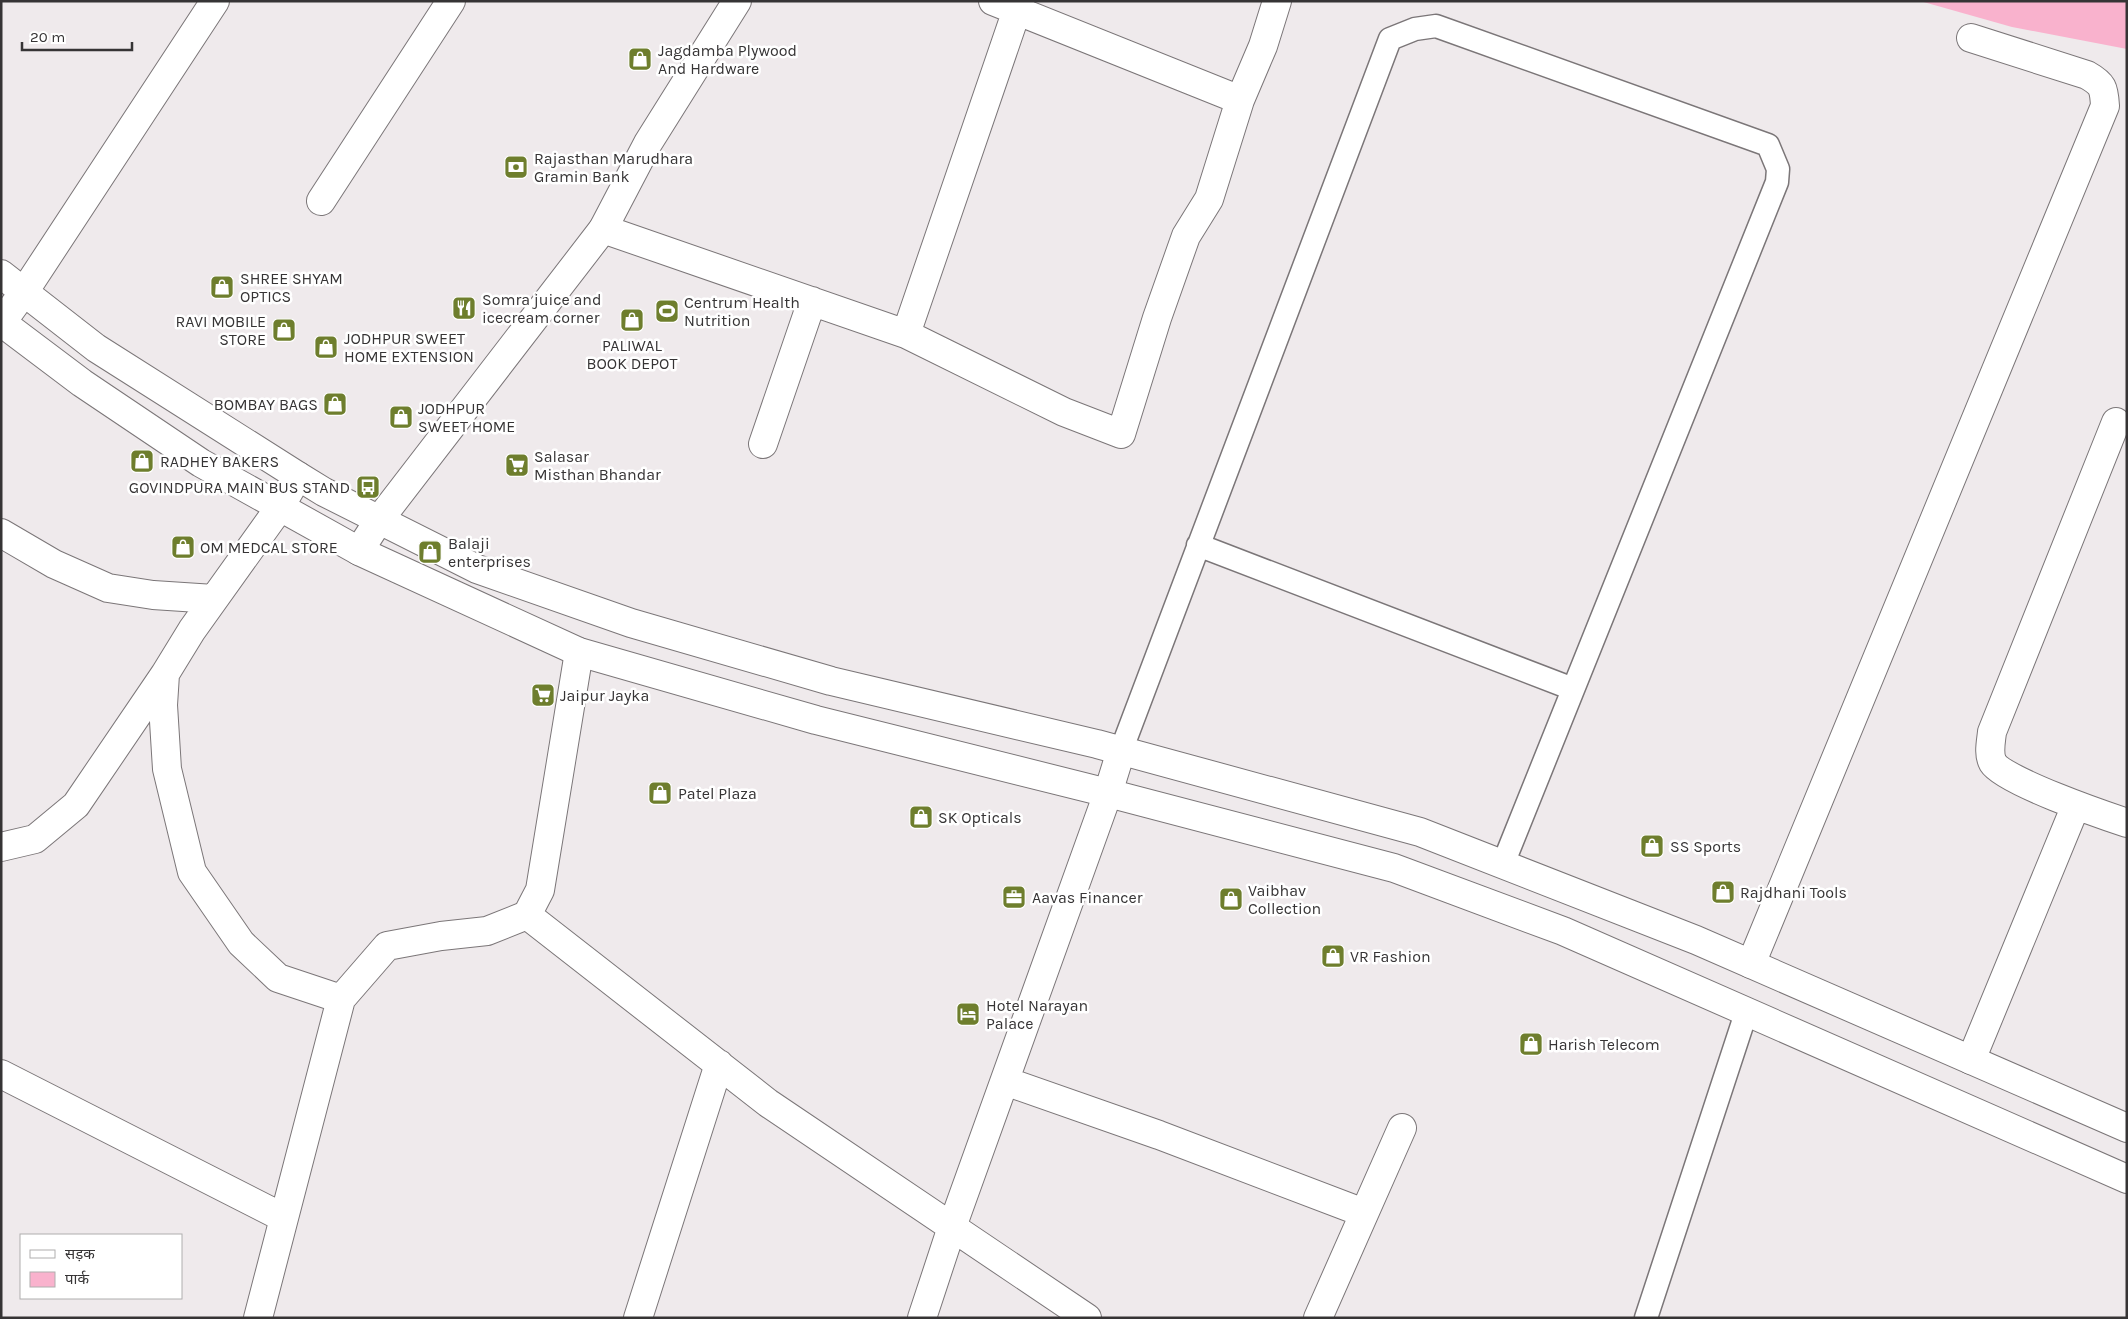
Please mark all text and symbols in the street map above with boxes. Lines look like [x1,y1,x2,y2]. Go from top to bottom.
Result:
scale bar [22,20,132,52]
text: 20 m [30,28,65,46]
place label: Jagdamba Plywood And Hardware [658,41,797,78]
shop icon: Jagdamba Plywood And Hardware [627,46,653,72]
place label: Rajasthan Marudhara Gramin Bank [534,149,693,186]
bank icon: Rajasthan Marudhara Gramin Bank [503,154,529,180]
place label: SHREE SHYAM OPTICS [240,269,343,306]
shop icon: SHREE SHYAM OPTICS [209,274,235,300]
place label: Somra juice and icecream corner [482,290,601,327]
place label: Centrum Health Nutrition [684,293,800,330]
restaurant icon: Somra juice and icecream corner [451,295,477,321]
sports icon: Centrum Health Nutrition [654,298,680,324]
shop icon: PALIWAL BOOK DEPOT [619,307,645,333]
place label: RAVI MOBILE STORE [175,312,266,349]
shop icon: RAVI MOBILE STORE [271,317,297,343]
place label: JODHPUR SWEET HOME EXTENSION [344,329,474,366]
shop icon: JODHPUR SWEET HOME EXTENSION [313,334,339,360]
place label: PALIWAL BOOK DEPOT [587,336,677,373]
shop icon: BOMBAY BAGS [322,391,348,417]
place label: BOMBAY BAGS [214,395,318,414]
place label: JODHPUR SWEET HOME [418,399,515,436]
shop icon: JODHPUR SWEET HOME [388,404,414,430]
place label: Salasar Misthan Bhandar [534,447,661,484]
shop icon: RADHEY BAKERS [129,448,155,474]
place label: RADHEY BAKERS [160,452,279,471]
supermarket icon: Salasar Misthan Bhandar [504,452,530,478]
bus stop icon: GOVINDPURA MAIN BUS STAND [355,474,381,500]
place label: GOVINDPURA MAIN BUS STAND [129,478,350,497]
shop icon: OM MEDCAL STORE [170,534,196,560]
place label: Balaji enterprises [448,534,531,571]
place label: OM MEDCAL STORE [200,538,338,557]
shop icon: Balaji enterprises [417,539,443,565]
supermarket icon: Jaipur Jayka [530,682,556,708]
place label: Jaipur Jayka [560,686,649,705]
shop icon: Patel Plaza [647,780,673,806]
place label: Patel Plaza [678,784,757,803]
shop icon: SK Opticals [908,804,934,830]
place label: SK Opticals [938,808,1022,827]
shop icon: SS Sports [1639,833,1665,859]
place label: SS Sports [1670,837,1741,856]
shop icon: Rajdhani Tools [1710,879,1736,905]
place label: Vaibhav Collection [1248,881,1321,918]
place label: Rajdhani Tools [1740,883,1847,902]
office icon: Aavas Financer [1001,884,1027,910]
shop icon: Vaibhav Collection [1218,886,1244,912]
place label: Aavas Financer [1032,888,1143,907]
shop icon: VR Fashion [1320,943,1346,969]
place label: VR Fashion [1350,947,1431,966]
place label: Hotel Narayan Palace [986,996,1088,1033]
hotel icon: Hotel Narayan Palace [955,1001,981,1027]
shop icon: Harish Telecom [1518,1031,1544,1057]
place label: Harish Telecom [1548,1035,1660,1054]
legend [20,1234,182,1299]
text: सड़क [65,1245,95,1263]
text: पार्क [65,1270,89,1288]

